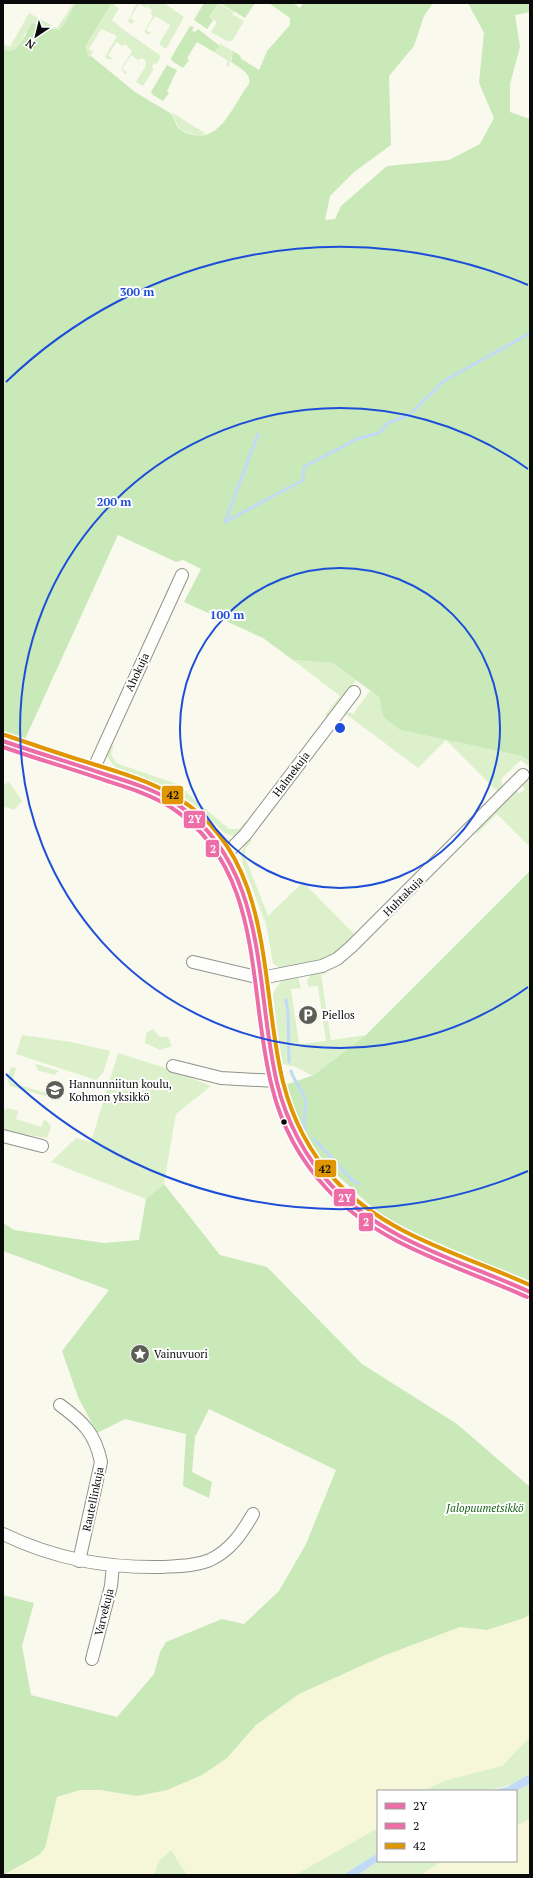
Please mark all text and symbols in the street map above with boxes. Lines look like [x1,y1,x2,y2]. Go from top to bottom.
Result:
north arrow [16,16,56,56]
text: N [22,36,38,52]
text: 300 m [120,284,154,299]
text: 200 m [97,494,131,509]
text: 100 m [210,607,244,622]
street label: Ahokuja [122,650,152,693]
centre of rings [333,721,347,735]
street label: Halmekuja [270,748,313,799]
line badge: 42 [161,785,184,805]
text: 42 [167,788,179,802]
line badge: 2Y [183,810,206,829]
text: 2Y [188,812,202,826]
line badge: 2 [205,839,220,858]
text: 2 [210,842,216,856]
street label: Huhtakuja [380,873,426,919]
parking icon: Piellos [297,1004,319,1026]
place label: Piellos [322,1008,355,1022]
place label: Hannunniitun koulu, Kohmon yksikkö [69,1077,172,1104]
school or university icon: Hannunniitun koulu, Kohmon yksikkö [44,1079,66,1101]
unlabelled marker [279,1117,289,1127]
line badge: 42 [314,1159,337,1178]
text: 42 [319,1162,331,1176]
line badge: 2Y [333,1188,356,1207]
text: 2Y [338,1191,352,1205]
line badge: 2 [358,1212,374,1232]
text: 2 [363,1215,369,1229]
place icon: Vainuvuori [129,1343,151,1365]
place label: Vainuvuori [154,1347,208,1361]
street label: Rautellinkuja [79,1465,107,1533]
park label: Jalopuumetsikkö [445,1501,524,1515]
street label: Varvekuja [91,1586,117,1637]
legend [377,1790,517,1862]
text: 2Y [413,1798,427,1813]
text: 2 [413,1818,419,1833]
text: 42 [413,1838,426,1853]

